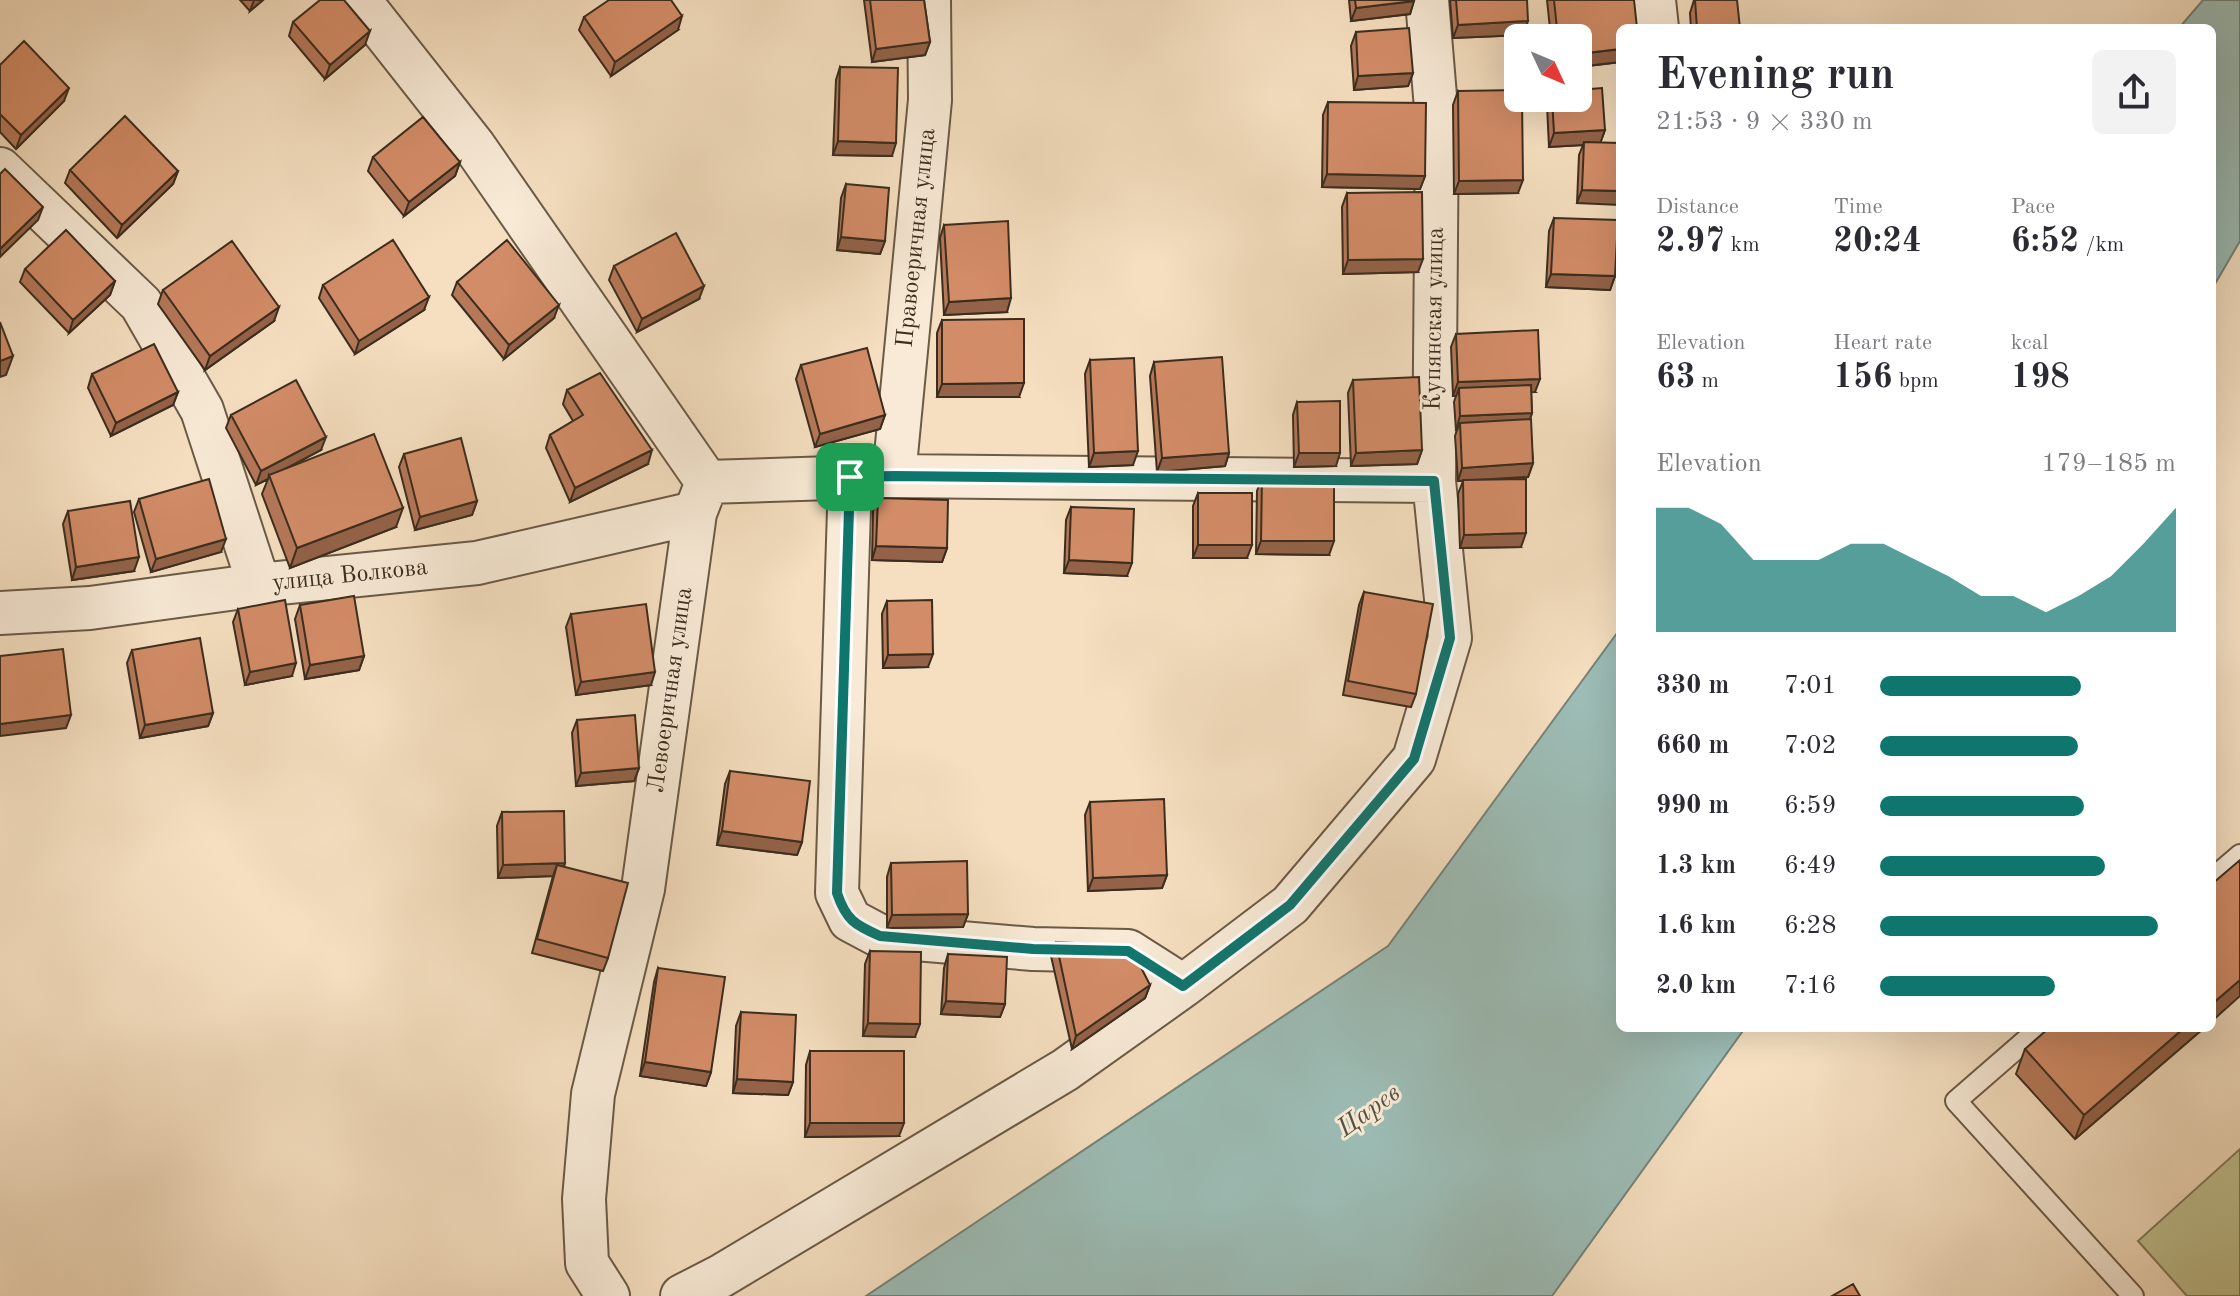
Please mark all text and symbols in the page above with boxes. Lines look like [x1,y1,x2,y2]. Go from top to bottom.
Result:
north arrow [1504,24,1592,112]
map controls [1504,24,1592,112]
button: share [2092,50,2176,134]
text: Evening run [1656,54,1894,98]
text: 21:53 · 9 × 330 m [1656,109,1873,135]
street label: Правоеричная улица [894,127,940,349]
text: Distance [1656,196,1739,218]
text: Time [1833,196,1883,218]
text: Pace [2011,196,2055,218]
text: 2.97 [1656,225,1725,259]
text: 20:24 [1833,225,1922,259]
text: 6:52 [2011,225,2079,259]
street label: Купянская улица [1421,227,1449,411]
text: km [1725,234,1760,256]
text: /km [2079,234,2124,256]
text: Elevation [1656,332,1746,354]
text: Heart rate [1833,332,1932,354]
text: kcal [2011,332,2049,354]
text: 63 [1656,361,1695,395]
text: 156 [1833,361,1893,395]
text: 198 [2011,361,2070,395]
text: m [1695,370,1719,392]
text: bpm [1893,370,1939,392]
pin [816,443,884,511]
text: Elevation [1656,451,1762,477]
text: 179–185 m [2041,451,2176,477]
icon: arrive [828,455,872,499]
street label: улица Волкова [271,556,429,596]
street label: Левоеричная улица [645,586,697,794]
text: 330 m [1656,673,1729,699]
text: 7:01 [1784,673,1837,699]
text: 660 m [1656,733,1729,759]
text: 7:02 [1784,733,1837,759]
text: 990 m [1656,793,1729,819]
text: 6:59 [1784,793,1837,819]
text: 1.3 km [1656,853,1736,879]
text: 6:49 [1784,853,1837,879]
text: 1.6 km [1656,913,1736,939]
text: 6:28 [1784,913,1837,939]
text: 2.0 km [1656,973,1736,999]
text: 7:16 [1784,973,1837,999]
water label: Царев [1332,1080,1405,1143]

